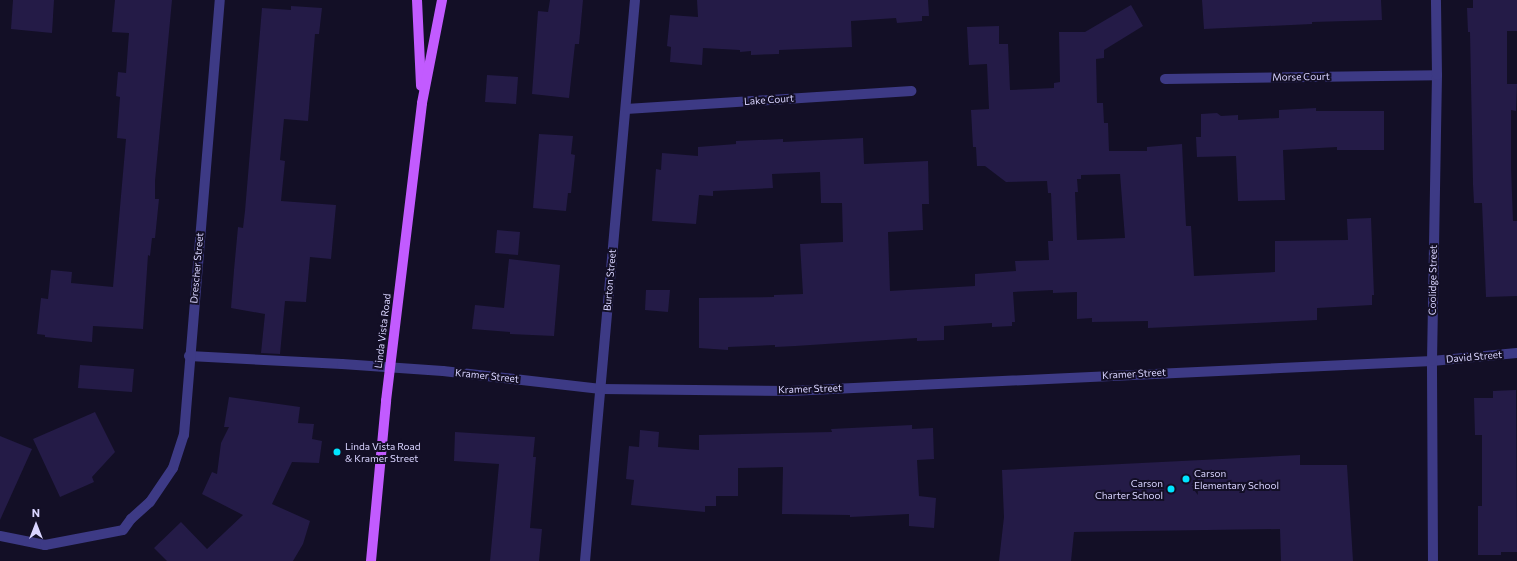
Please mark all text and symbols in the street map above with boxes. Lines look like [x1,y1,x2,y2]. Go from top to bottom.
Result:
street label: Morse Court [1272,70,1330,84]
street label: Lake Court [744,92,794,108]
street label: Drescher Street [188,232,206,304]
street label: Coolidge Street [1426,245,1440,315]
street label: Burton Street [601,249,619,311]
street label: Linda Vista Road [372,293,394,369]
street label: David Street [1446,349,1502,365]
street label: Kramer Street [1102,366,1166,382]
street label: Kramer Street [455,367,519,385]
street label: Kramer Street [778,382,842,396]
place label: Linda Vista Road & Kramer Street [345,440,421,464]
marker: Linda Vista Road & Kramer Street [332,447,342,457]
place label: Carson Elementary School [1194,467,1279,490]
marker: Carson Elementary School [1181,474,1191,484]
place label: Carson Charter School [1095,477,1163,500]
marker: Carson Charter School [1166,484,1176,494]
north arrow [16,505,56,545]
text: N [32,506,40,519]

